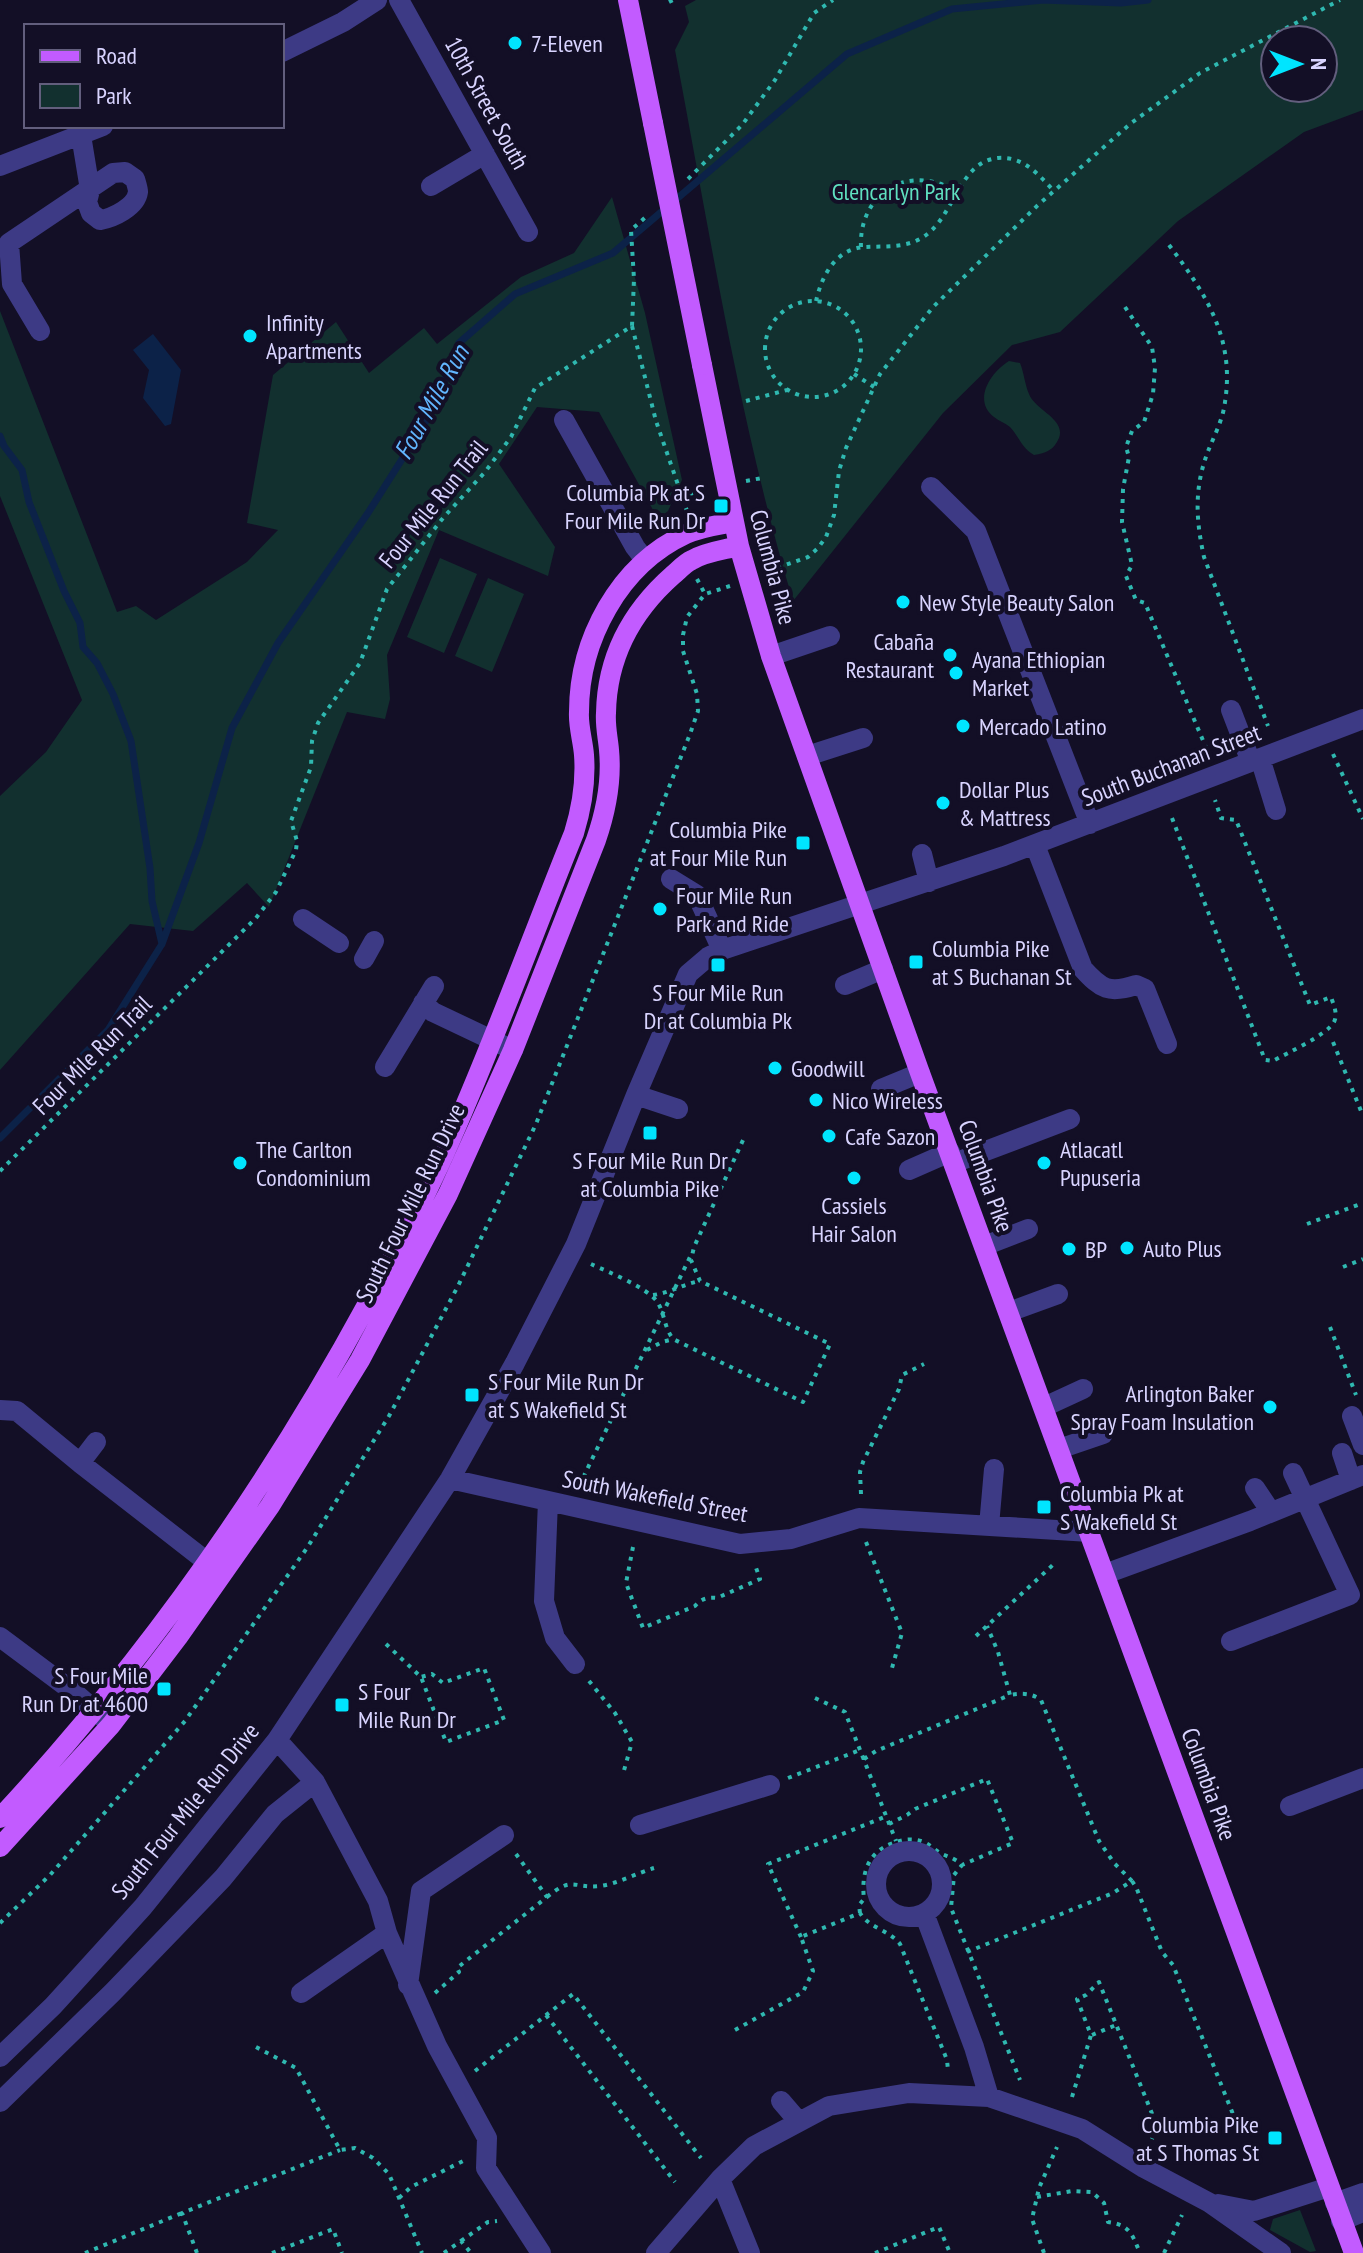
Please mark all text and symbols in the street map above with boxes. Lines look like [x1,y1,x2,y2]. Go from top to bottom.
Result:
legend [24,24,284,128]
north arrow [1259,24,1339,104]
place label: 7-Eleven [531,28,603,59]
street label: 10th Street South [438,31,536,175]
marker: 7-Eleven [506,34,524,52]
text: Road [96,40,137,71]
text: N [1305,58,1333,70]
text: Park [96,80,132,111]
park label: Glencarlyn Park [832,176,961,207]
place label: Infinity Apartments [266,307,362,366]
marker: Infinity Apartments [241,327,259,345]
water label: Four Mile Run [386,338,477,465]
street label: Four Mile Run Trail [372,433,494,574]
place label: Columbia Pk at S Four Mile Run Dr [565,477,705,536]
marker: Columbia Pk at S Four Mile Run Dr [712,497,730,515]
street label: Columbia Pike [743,506,803,628]
place label: New Style Beauty Salon [919,587,1114,618]
marker: New Style Beauty Salon [894,593,912,611]
place label: Cabaña Restaurant [845,626,934,685]
place label: Ayana Ethiopian Market [972,644,1105,703]
marker: Cabaña Restaurant [941,646,959,664]
marker: Ayana Ethiopian Market [947,664,965,682]
place label: Mercado Latino [979,711,1107,742]
street label: South Buchanan Street [1077,716,1265,813]
marker: Mercado Latino [954,717,972,735]
place label: Dollar Plus & Mattress [959,774,1051,833]
marker: Dollar Plus & Mattress [934,794,952,812]
place label: Columbia Pike at Four Mile Run [650,814,787,873]
marker: Columbia Pike at Four Mile Run [794,834,812,852]
place label: Four Mile Run Park and Ride [676,880,792,939]
marker: Four Mile Run Park and Ride [651,900,669,918]
place label: Columbia Pike at S Buchanan St [932,933,1072,992]
marker: Columbia Pike at S Buchanan St [907,953,925,971]
marker: S Four Mile Run Dr at Columbia Pk [709,956,727,974]
place label: S Four Mile Run Dr at Columbia Pk [644,977,793,1036]
street label: Four Mile Run Trail [26,989,158,1121]
place label: Goodwill [791,1053,865,1084]
marker: Goodwill [766,1059,784,1077]
place label: Nico Wireless [832,1085,943,1116]
marker: Nico Wireless [807,1091,825,1109]
street label: South Four Mile Run Drive [348,1098,472,1308]
street label: Columbia Pike [951,1115,1021,1237]
place label: Cafe Sazon [845,1121,935,1152]
marker: S Four Mile Run Dr at Columbia Pike [641,1124,659,1142]
marker: Cafe Sazon [820,1127,838,1145]
place label: The Carlton Condominium [256,1134,371,1193]
place label: Atlacatl Pupuseria [1060,1134,1141,1193]
place label: S Four Mile Run Dr at Columbia Pike [572,1145,728,1204]
marker: The Carlton Condominium [231,1154,249,1172]
marker: Atlacatl Pupuseria [1035,1154,1053,1172]
marker: Cassiels Hair Salon [845,1169,863,1187]
place label: Cassiels Hair Salon [811,1190,897,1249]
place label: Auto Plus [1143,1233,1222,1264]
place label: BP [1085,1234,1107,1265]
marker: Auto Plus [1118,1239,1136,1257]
marker: BP [1060,1240,1078,1258]
place label: S Four Mile Run Dr at S Wakefield St [488,1366,644,1425]
place label: Arlington Baker Spray Foam Insulation [1071,1378,1254,1437]
marker: S Four Mile Run Dr at S Wakefield St [463,1386,481,1404]
marker: Arlington Baker Spray Foam Insulation [1261,1398,1279,1416]
street label: South Wakefield Street [560,1463,751,1529]
place label: Columbia Pk at S Wakefield St [1060,1478,1184,1537]
marker: Columbia Pk at S Wakefield St [1035,1498,1053,1516]
place label: S Four Mile Run Dr at 4600 [22,1660,148,1719]
place label: S Four Mile Run Dr [358,1676,456,1735]
marker: S Four Mile Run Dr at 4600 [155,1680,173,1698]
marker: S Four Mile Run Dr [333,1696,351,1714]
street label: South Four Mile Run Drive [104,1717,266,1905]
street label: Columbia Pike [1174,1723,1244,1845]
place label: Columbia Pike at S Thomas St [1136,2109,1259,2168]
marker: Columbia Pike at S Thomas St [1266,2129,1284,2147]

